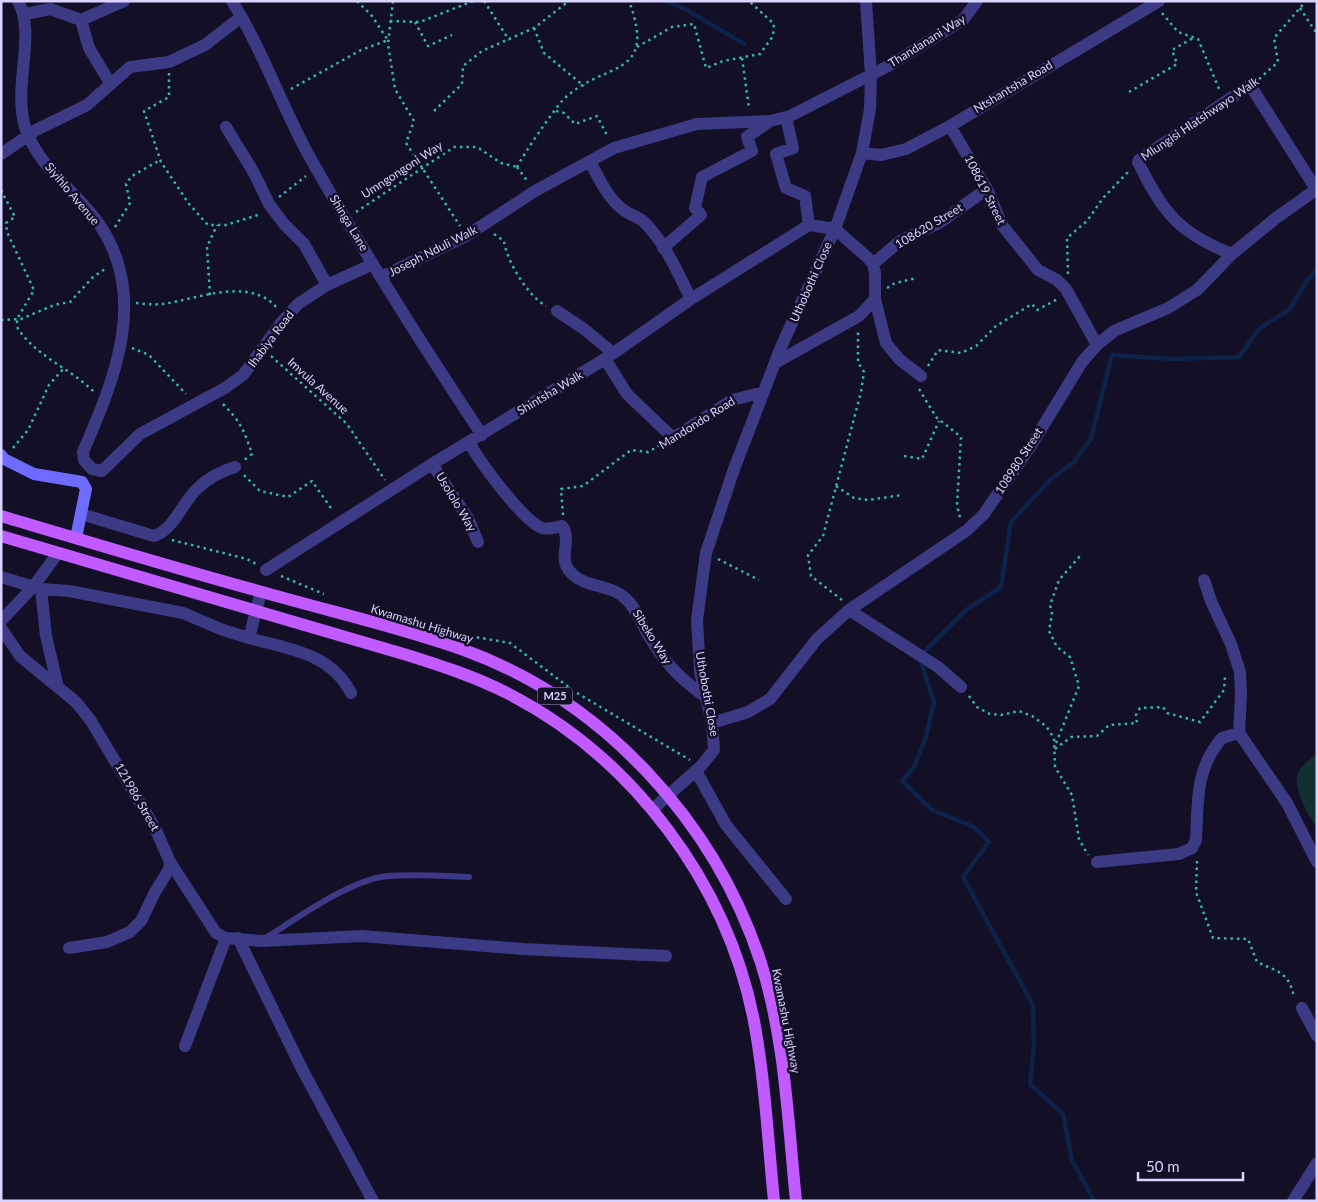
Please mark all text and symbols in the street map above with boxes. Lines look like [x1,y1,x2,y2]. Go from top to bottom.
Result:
street label: Thandanani Way [885,10,969,70]
street label: Ntshantsha Road [970,57,1055,116]
street label: Mlungisi Hlatshwayo Walk [1138,73,1262,164]
street label: Umngongoni Way [358,137,446,201]
street label: 108619 Street [961,152,1010,228]
street label: Siyihlo Avenue [42,159,103,228]
street label: Shinga Lane [327,192,372,254]
street label: 108620 Street [892,199,966,252]
street label: Joseph Nduli Walk [386,221,480,279]
street label: Uthobothi Close [786,239,835,324]
street label: Ihabiya Road [244,307,297,370]
street label: Imvula Avenue [285,354,352,417]
street label: Shintsha Walk [514,367,586,418]
street label: Mandondo Road [656,393,738,452]
street label: 108980 Street [991,424,1046,497]
street label: Usololo Way [433,469,480,535]
street label: Kwamashu Highway [369,601,476,646]
street label: Sibeko Way [630,607,676,668]
street label: Uthobothi Close [693,650,722,738]
road number: M25 [538,688,572,704]
street label: 121986 Street [112,760,163,834]
street label: Kwamashu Highway [769,967,804,1075]
scale bar [1138,1150,1243,1182]
text: 50 m [1146,1157,1180,1175]

